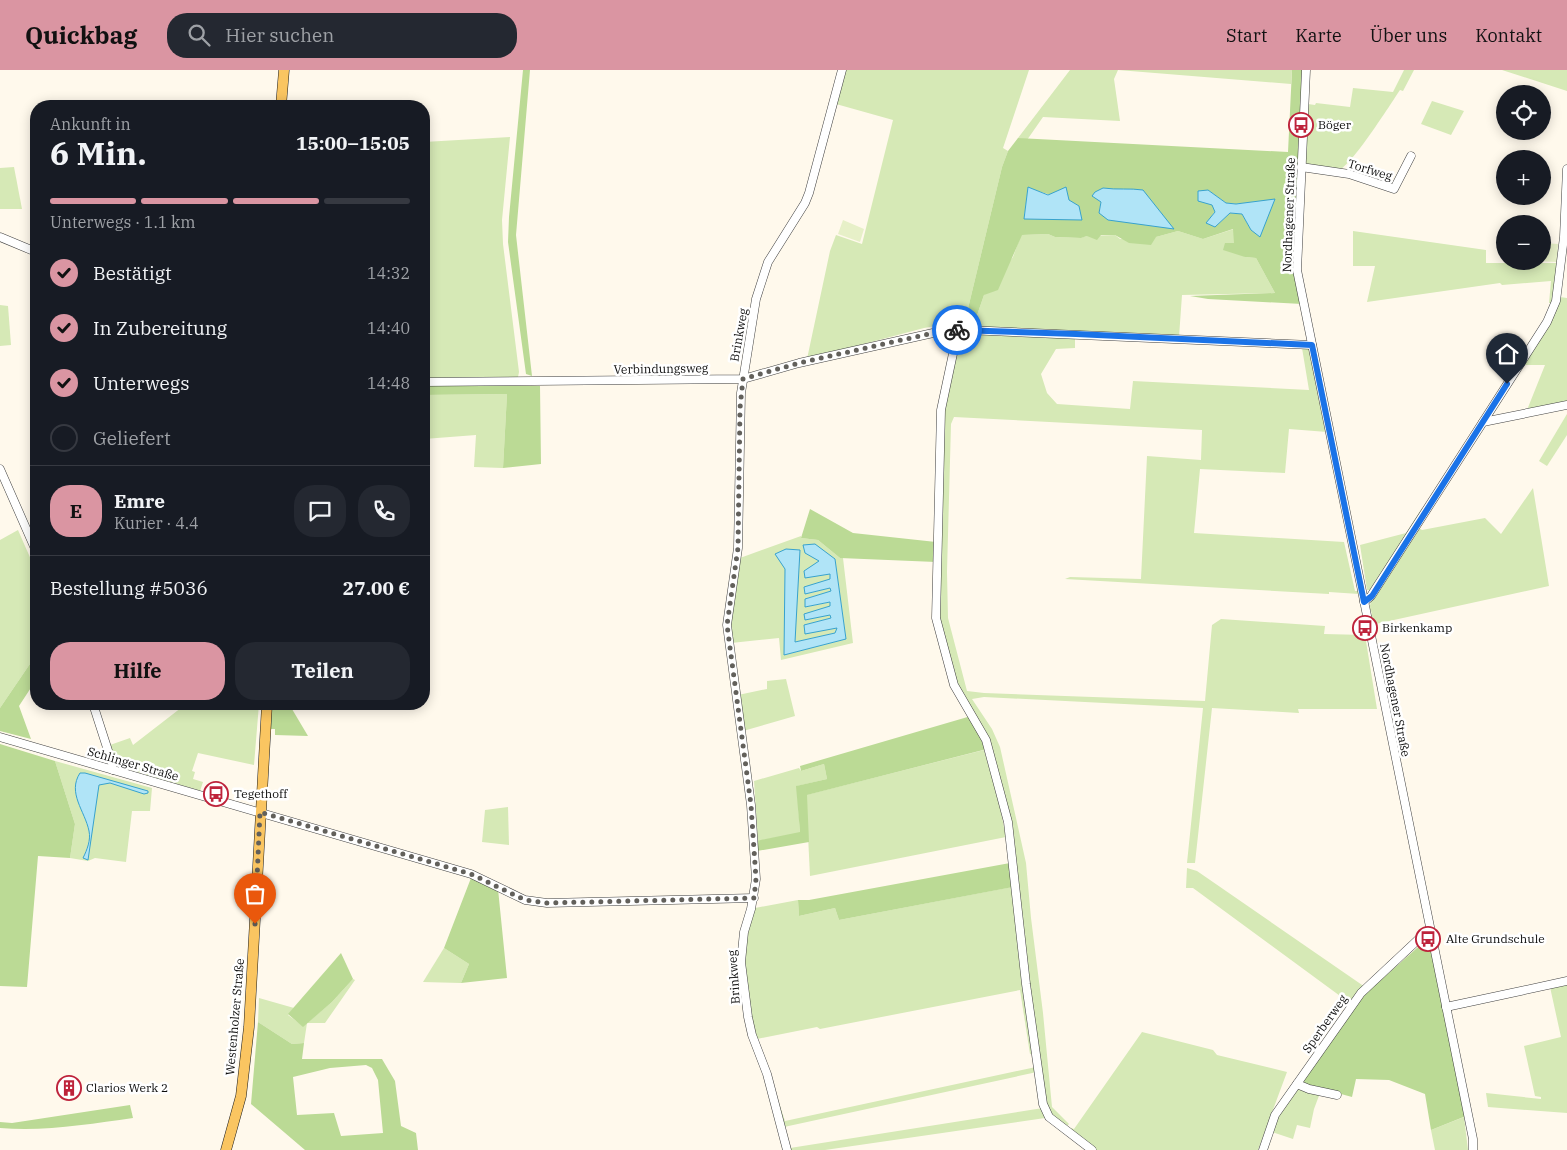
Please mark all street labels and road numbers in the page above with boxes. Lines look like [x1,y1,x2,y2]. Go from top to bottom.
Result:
street label: Torfweg [1346,156,1395,184]
street label: Nordhagener Straße [1279,157,1298,273]
street label: Brinkweg [726,307,751,363]
street label: Verbindungsweg [614,360,709,377]
street label: Nordhagener Straße [1377,642,1414,758]
street label: Schlinger Straße [86,743,180,784]
street label: Brinkweg [724,949,743,1005]
street label: Westenholzer Straße [222,958,247,1076]
street label: Sperberweg [1299,991,1350,1056]

